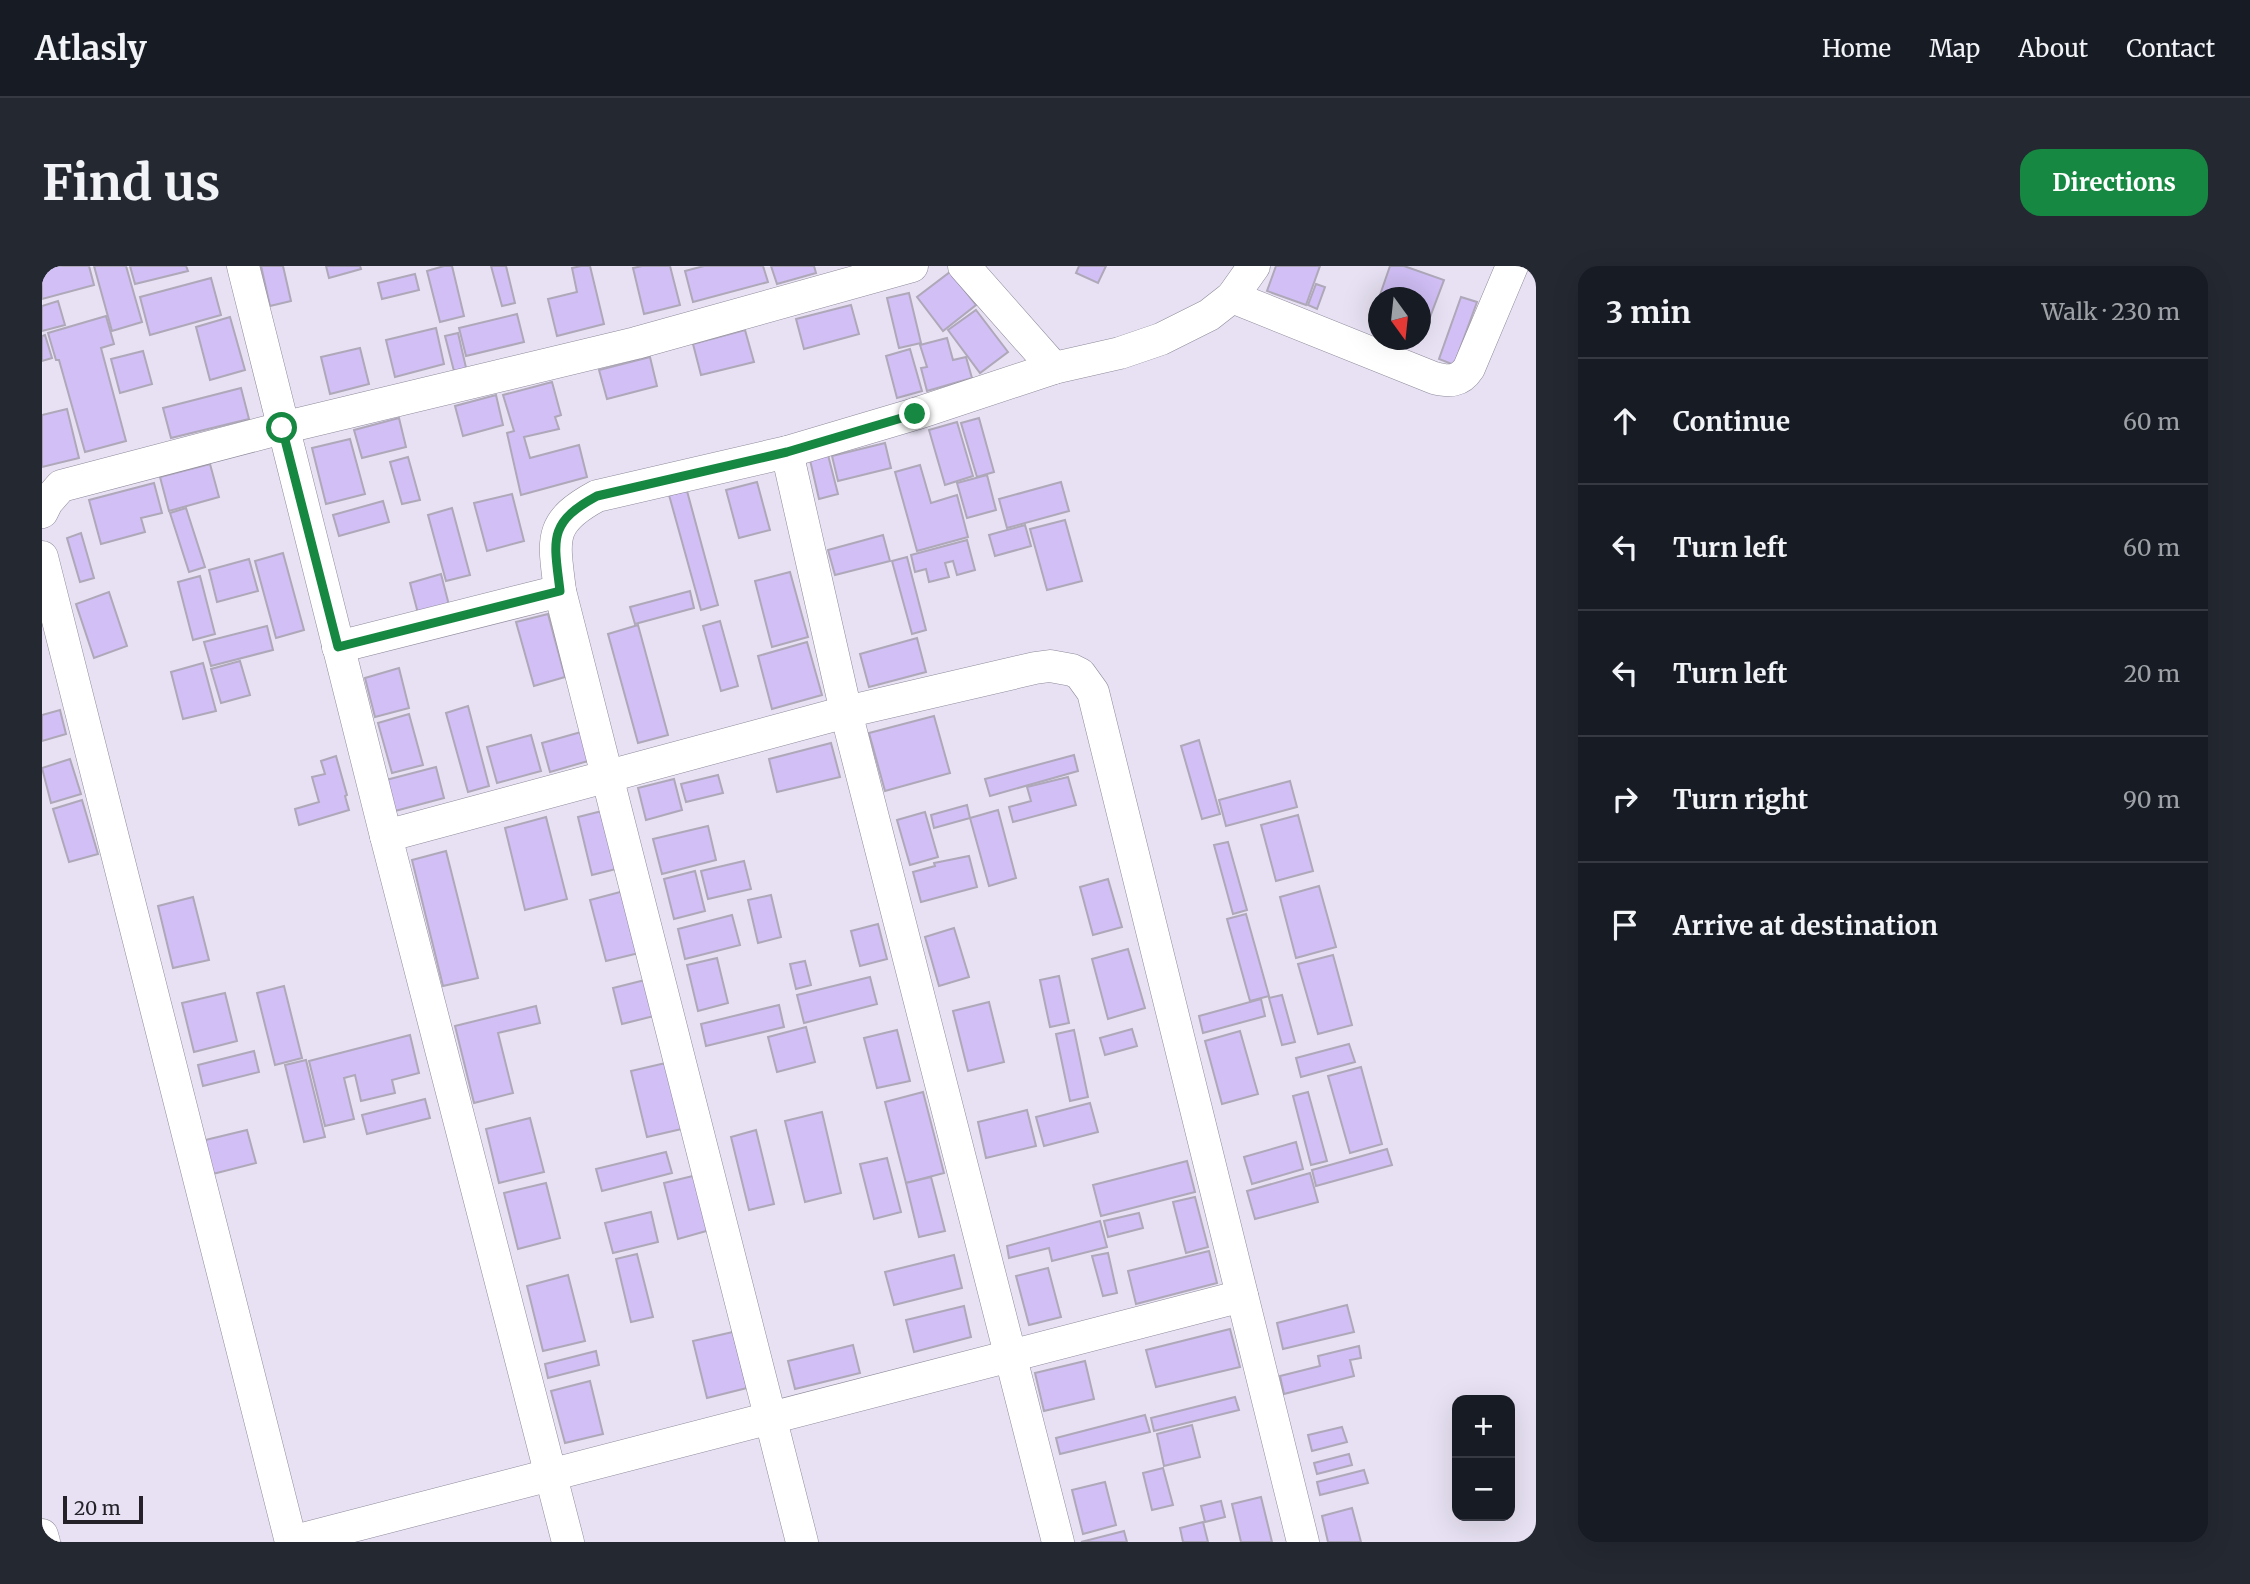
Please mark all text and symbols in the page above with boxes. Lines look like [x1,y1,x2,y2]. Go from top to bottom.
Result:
text: Atlasly [35,28,147,69]
text: Home [1822,33,1891,64]
text: Map [1929,33,1980,64]
text: About [2018,33,2088,64]
text: Contact [2126,33,2215,64]
button: Directions [2020,149,2208,216]
text: Find us [42,152,220,213]
north arrow [1368,287,1431,350]
text: 3 min [1606,293,1691,331]
text: Walk · 230 m [2041,297,2180,326]
route end [899,398,930,429]
icon: ahead [1606,402,1644,440]
text: Continue [1673,405,1790,438]
text: 60 m [2123,407,2180,436]
route start [266,412,297,443]
icon: left [1606,528,1644,566]
text: Turn left [1673,531,1787,564]
text: 60 m [2123,533,2180,562]
icon: left [1606,654,1644,692]
text: Turn left [1673,657,1787,690]
text: 20 m [2124,659,2180,688]
icon: right [1606,780,1644,818]
text: Turn right [1673,783,1808,816]
text: 90 m [2123,785,2180,814]
icon: arrive [1606,906,1644,944]
text: Arrive at destination [1673,909,1938,942]
map controls [1452,1395,1515,1521]
button: + [1452,1395,1515,1458]
button: − [1452,1458,1515,1521]
scale bar [63,1493,144,1525]
text: 20 m [74,1496,121,1520]

